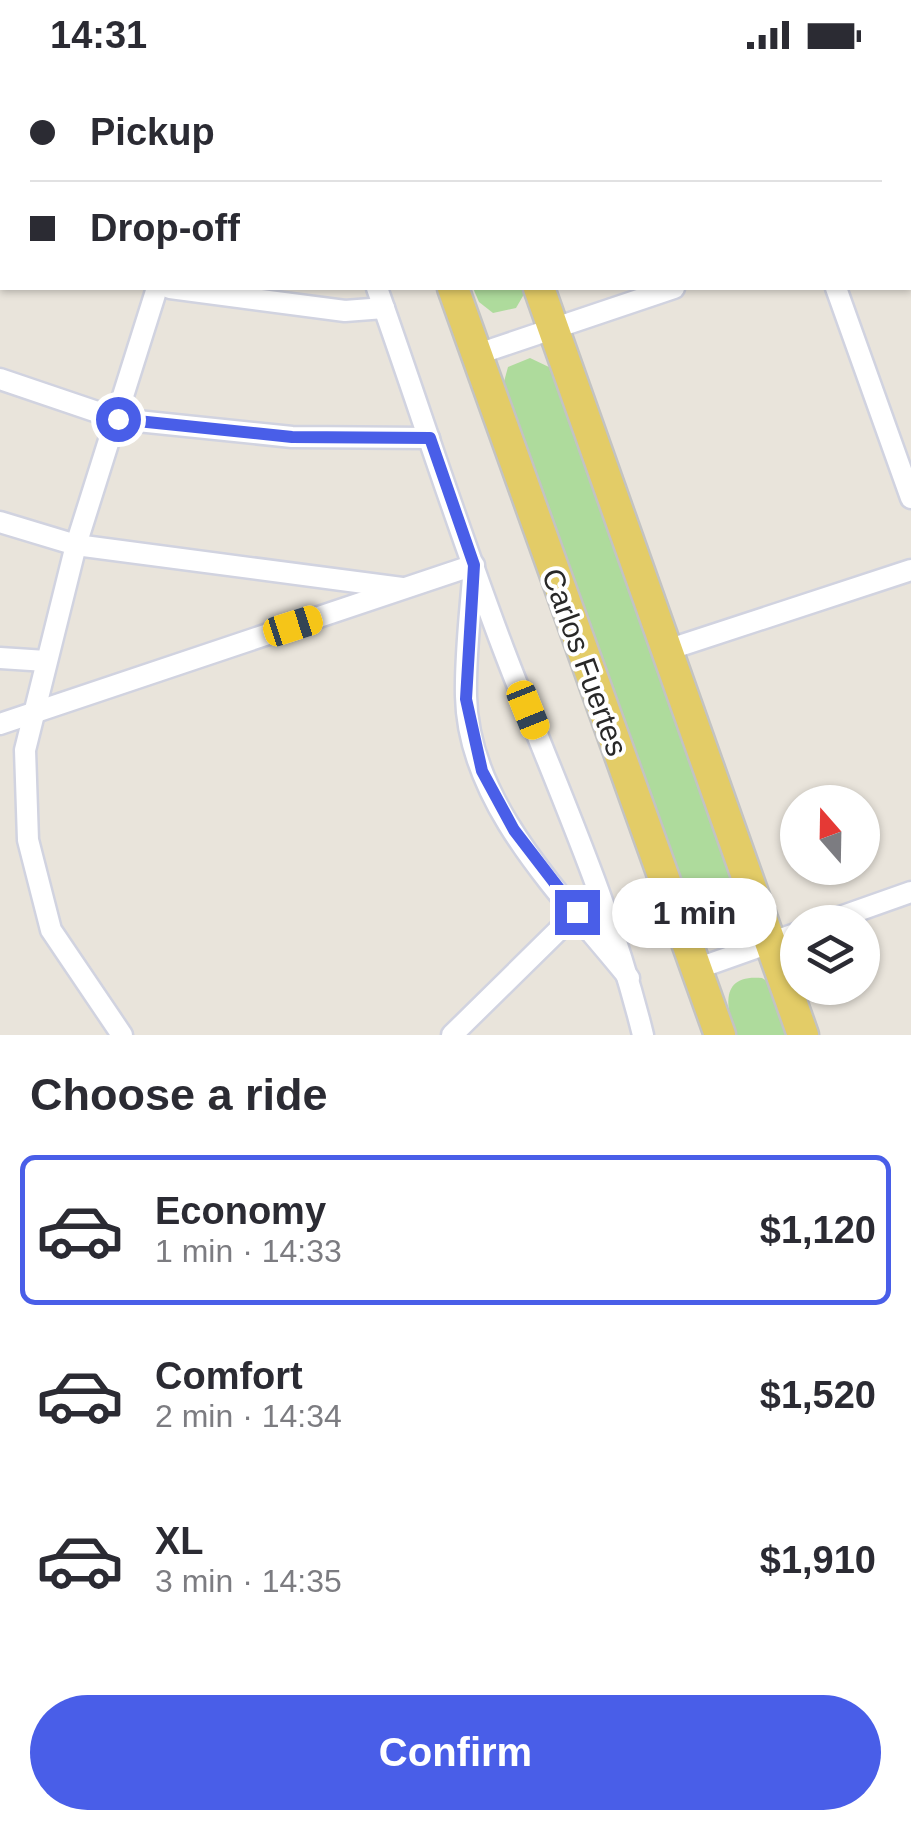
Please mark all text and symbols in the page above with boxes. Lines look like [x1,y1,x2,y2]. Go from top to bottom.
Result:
text: 14:31 [50,14,147,56]
text: Pickup [90,111,215,153]
text: Drop-off [90,207,240,249]
route start [96,397,141,442]
street label: Carlos Fuertes [536,564,634,760]
car [260,602,326,650]
car [503,677,553,743]
north arrow [780,785,880,885]
map controls [780,785,880,1005]
callout: 1 min [612,877,777,947]
route end [555,890,600,935]
text: 1 min [653,895,736,931]
button: layers [780,905,880,1005]
text: Choose a ride [30,1069,328,1120]
icon: car [35,1185,125,1275]
text: Economy [155,1190,326,1232]
text: $1,120 [760,1209,876,1251]
text: 1 min · 14:33 [155,1233,342,1269]
icon: car [35,1350,125,1440]
text: Comfort [155,1355,303,1397]
text: $1,520 [760,1374,876,1416]
text: 2 min · 14:34 [155,1398,342,1434]
icon: car [35,1515,125,1605]
text: XL [155,1520,204,1562]
text: $1,910 [760,1539,876,1581]
text: 3 min · 14:35 [155,1563,342,1599]
button: Confirm [30,1695,881,1810]

